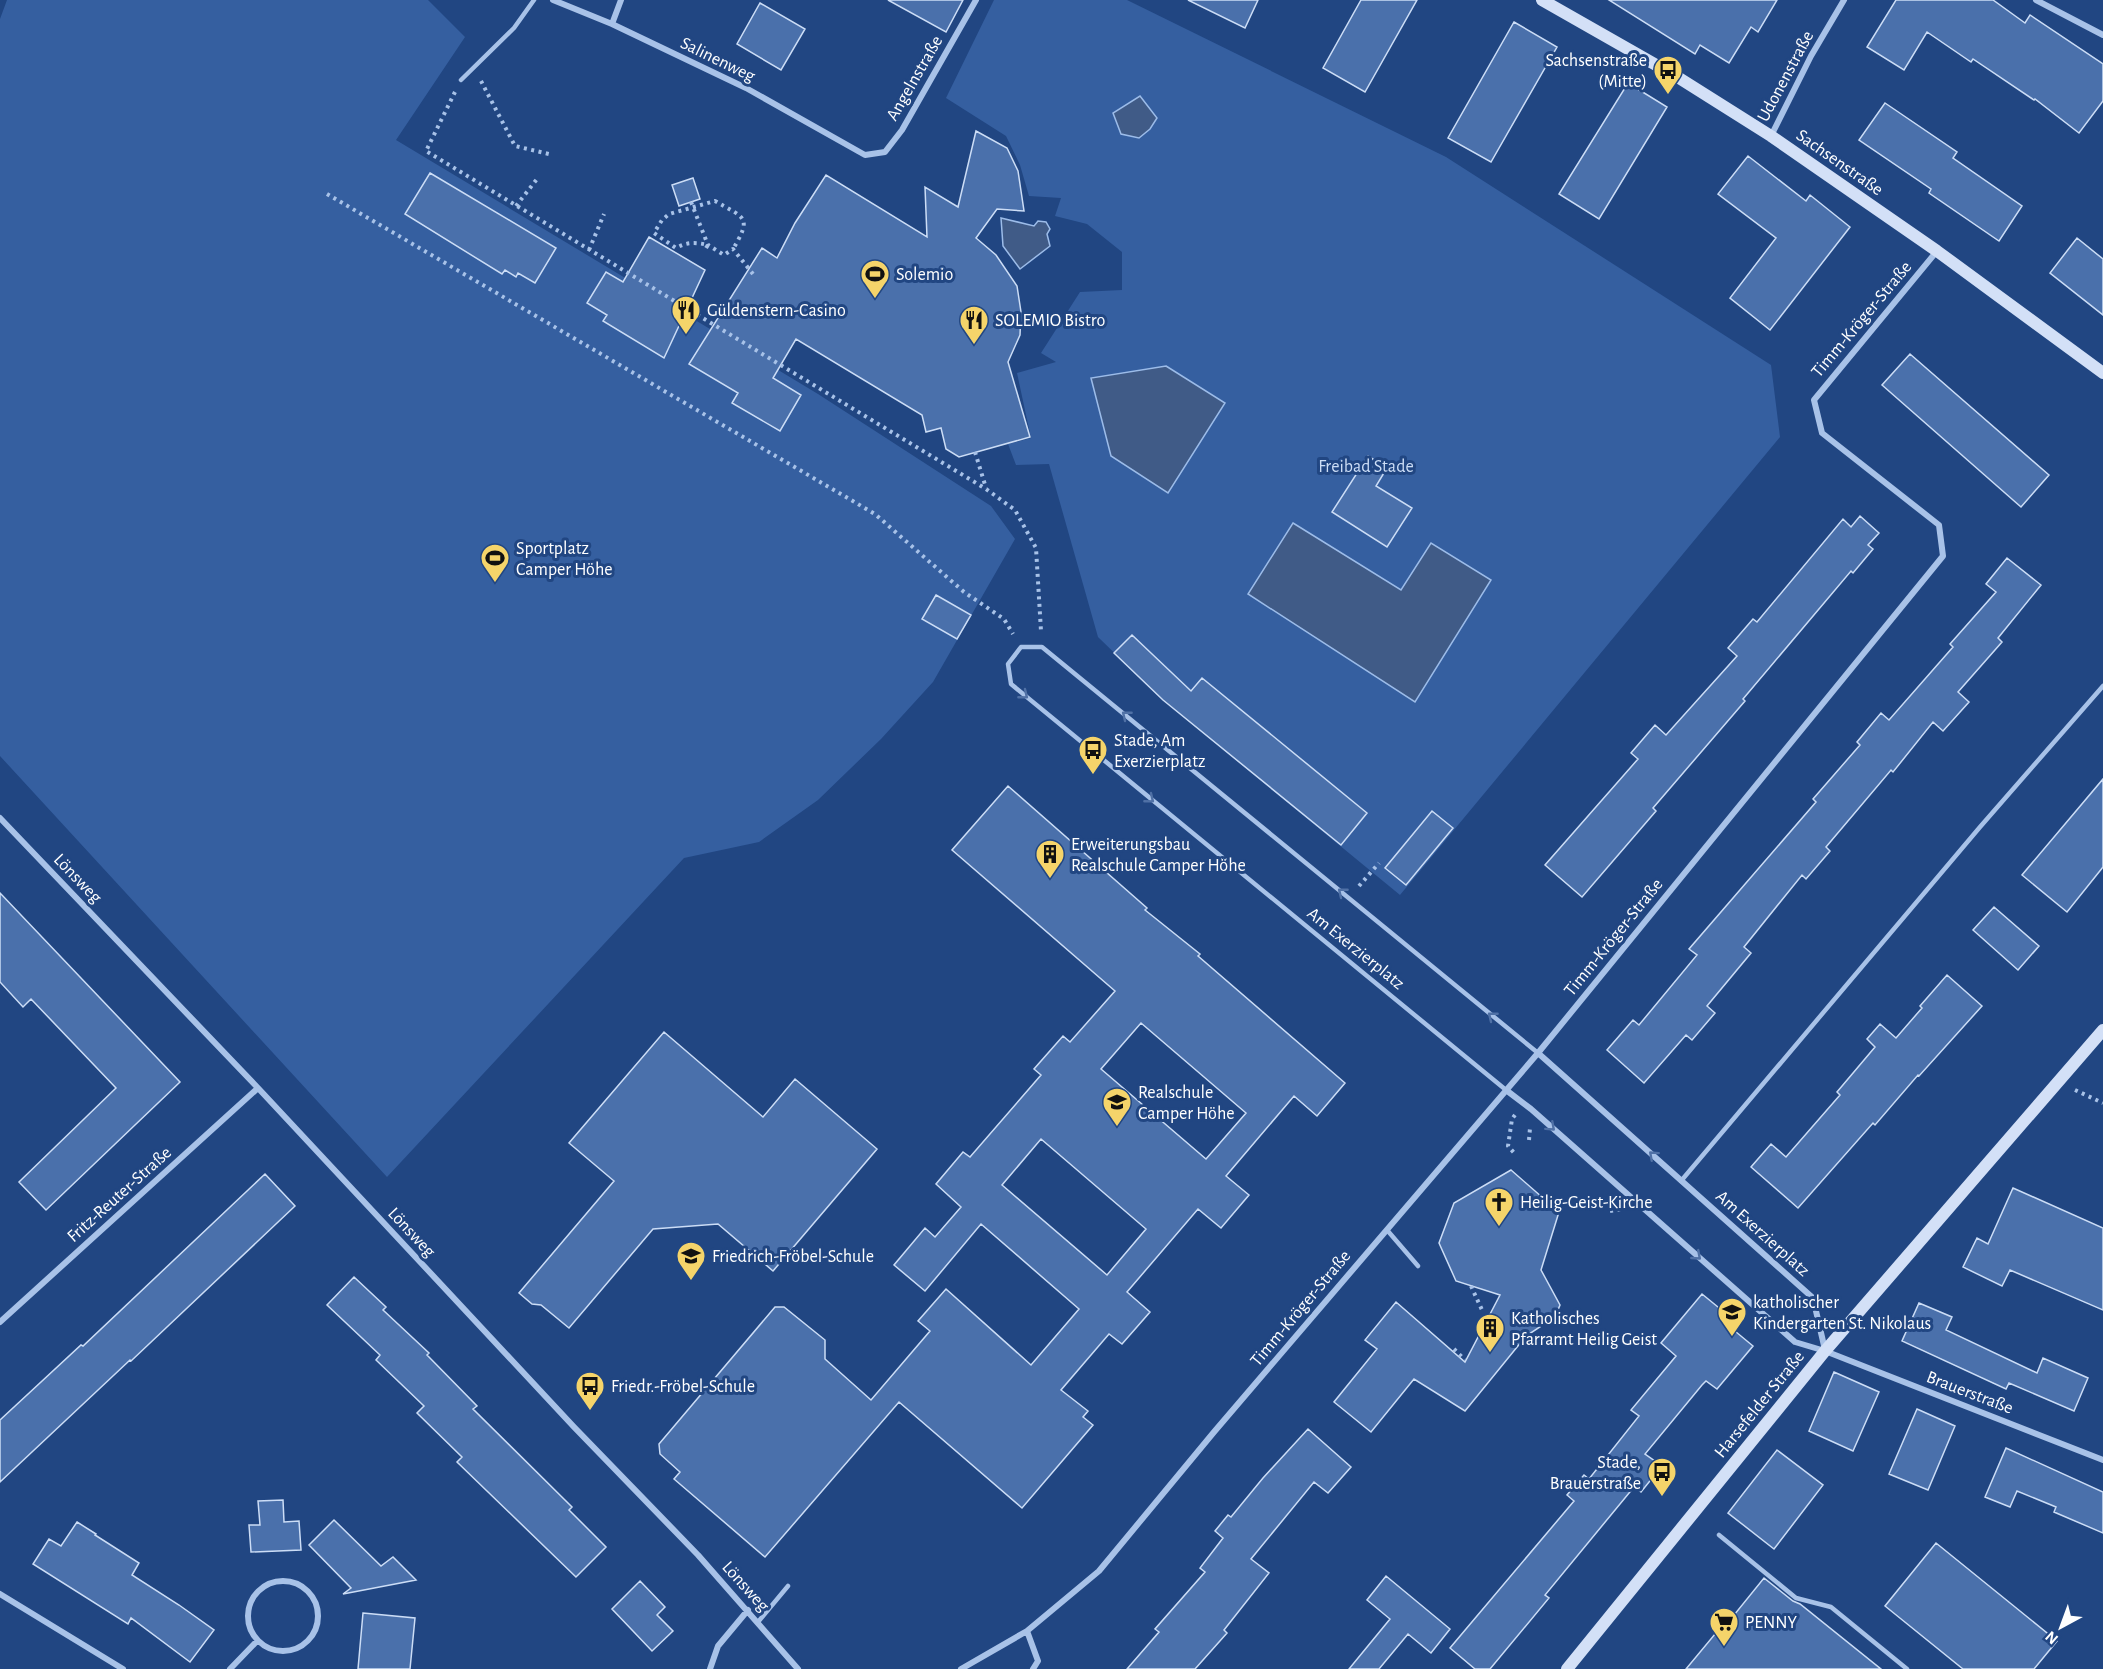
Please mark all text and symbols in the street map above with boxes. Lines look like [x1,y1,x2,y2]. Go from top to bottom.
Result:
street label: Udonenstraße [1754,28,1817,125]
street label: Angelnstraße [883,33,946,124]
street label: Salinenweg [677,34,758,86]
place label: Sachsenstraße (Mitte) [1545,52,1647,91]
bus stop icon: Sachsenstraße (Mitte) [1652,54,1684,96]
street label: Sachsenstraße [1793,126,1886,199]
sports icon: Solemio [859,258,891,300]
street label: Timm-Kröger-Straße [1808,258,1915,381]
place label: Solemio [896,266,953,284]
restaurant icon: Güldenstern-Casino [670,294,702,336]
place label: Güldenstern-Casino [707,302,846,320]
restaurant icon: SOLEMIO Bistro [958,304,990,346]
place label: SOLEMIO Bistro [995,312,1105,330]
park label: Freibad Stade [1318,458,1414,476]
place label: Sportplatz Camper Höhe [516,540,613,579]
sports icon: Sportplatz Camper Höhe [479,542,511,584]
one-way arrow [1017,688,1028,699]
one-way arrow [1121,712,1132,723]
place label: Stade, Am Exerzierplatz [1114,732,1205,771]
bus stop icon: Stade, Am Exerzierplatz [1077,734,1109,776]
one-way arrow [1143,791,1154,802]
place label: Erweiterungsbau Realschule Camper Höhe [1071,836,1246,875]
building icon: Erweiterungsbau Realschule Camper Höhe [1034,838,1066,880]
street label: Lönsweg [50,851,105,907]
street label: Timm-Kröger-Straße [1561,875,1667,1000]
one-way arrow [1337,888,1348,899]
street label: Am Exerzierplatz [1304,904,1407,993]
one-way arrow [1488,1012,1499,1023]
place label: Realschule Camper Höhe [1138,1084,1235,1123]
school or university icon: Realschule Camper Höhe [1101,1086,1133,1128]
one-way arrow [1544,1120,1555,1131]
street label: Fritz-Reuter-Straße [64,1143,175,1246]
one-way arrow [1649,1151,1660,1162]
church icon: Heilig-Geist-Kirche [1483,1186,1515,1228]
street label: Am Exerzierplatz [1712,1187,1813,1280]
place label: Heilig-Geist-Kirche [1520,1194,1653,1212]
street label: Lönsweg [384,1204,439,1261]
school or university icon: Friedrich-Fröbel-Schule [675,1240,707,1282]
street label: Timm-Kröger-Straße [1247,1247,1354,1370]
place label: Friedrich-Fröbel-Schule [712,1248,874,1266]
one-way arrow [1690,1249,1701,1260]
place label: katholischer Kindergarten St. Nikolaus [1753,1294,1931,1333]
school or university icon: katholischer Kindergarten St. Nikolaus [1716,1296,1748,1338]
place label: Katholisches Pfarramt Heilig Geist [1511,1310,1657,1349]
building icon: Katholisches Pfarramt Heilig Geist [1474,1312,1506,1354]
street label: Harsefelder Straße [1711,1348,1808,1461]
street label: Brauerstraße [1924,1368,2016,1418]
bus stop icon: Friedr.-Fröbel-Schule [574,1370,606,1412]
place label: Friedr.-Fröbel-Schule [611,1378,755,1396]
place label: Stade, Brauerstraße [1550,1454,1641,1493]
bus stop icon: Stade, Brauerstraße [1646,1456,1678,1498]
street label: Lönsweg [718,1558,772,1615]
north arrow [2031,1597,2091,1657]
supermarket icon: PENNY [1708,1606,1740,1648]
place label: PENNY [1745,1614,1798,1632]
text: N [2042,1628,2061,1647]

